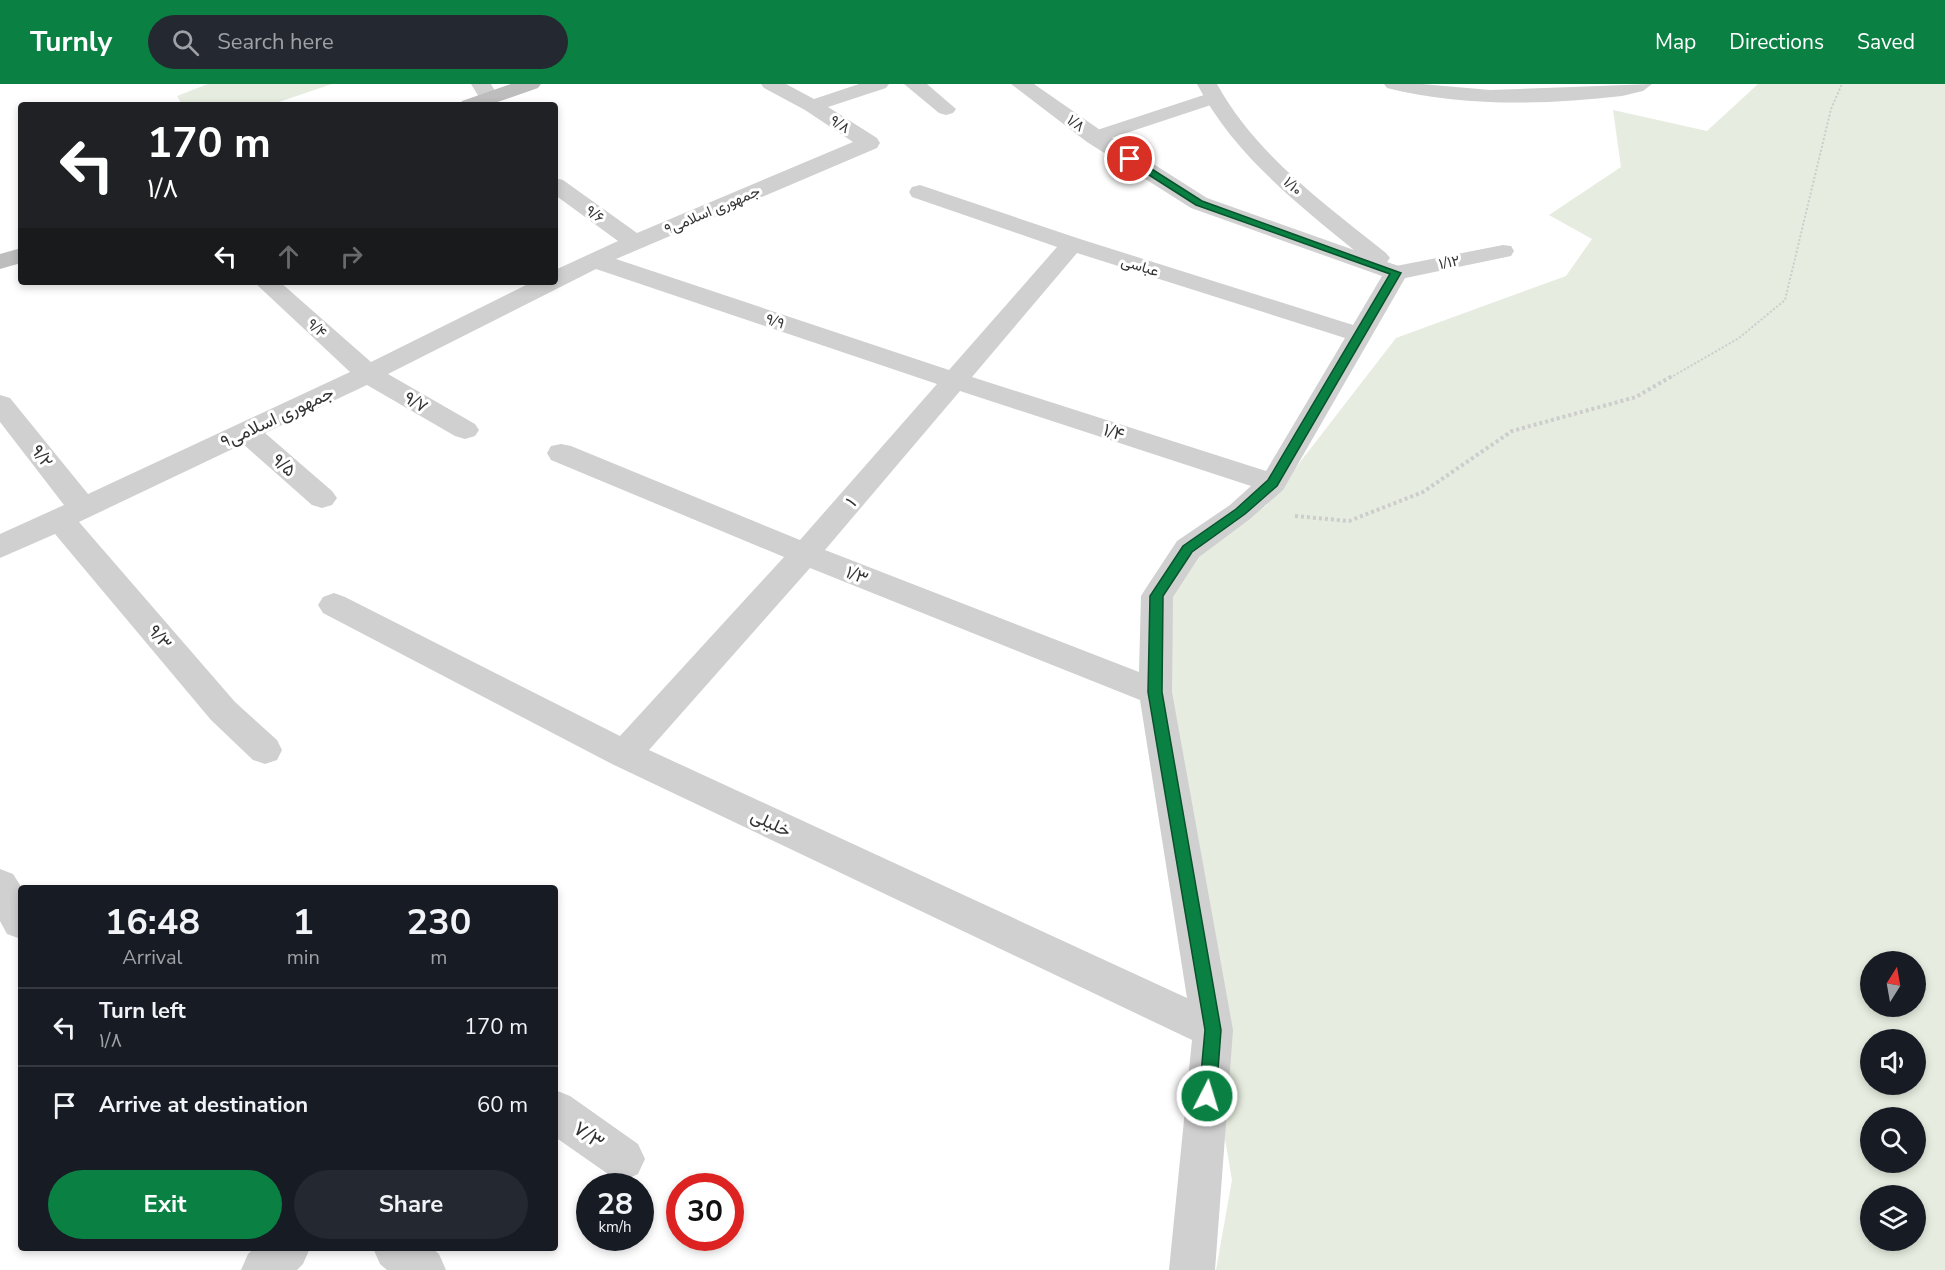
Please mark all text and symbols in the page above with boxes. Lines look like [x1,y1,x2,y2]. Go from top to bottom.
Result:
search box [148,15,568,69]
text: Turnly [30,23,112,61]
icon: search [169,26,202,59]
text: Search here [217,27,334,57]
text: Map [1655,28,1696,56]
text: Directions [1729,28,1824,56]
text: Saved [1857,28,1915,56]
street label: ۹/۸ [826,110,854,138]
street label: ۱/۸ [1063,110,1089,136]
text: 170 m [147,115,271,172]
icon: left [48,126,126,204]
pin [1104,133,1155,184]
icon: arrive [1113,142,1146,175]
text: ۱/۸ [147,170,178,207]
street label: ۱/۱۰ [1279,172,1307,200]
street label: جمهوری اسلامی۹ [661,181,763,239]
street label: ۹/۶ [582,200,608,228]
icon: left [209,240,242,273]
icon: ahead [272,240,305,273]
icon: right [335,240,368,273]
street label: ۱/۱۲ [1437,250,1461,274]
street label: عباسی [1119,251,1162,281]
street label: ۹/۹ [763,309,787,333]
street label: ۹/۴ [303,314,331,342]
street label: جمهوری اسلامی۹ [216,380,338,454]
street label: ۹/۷ [399,386,433,418]
street label: ۱/۴ [1101,417,1127,447]
street label: ۹/۲ [25,439,59,473]
street label: ۹/۵ [267,448,301,482]
street label: ۱ [840,492,862,512]
street label: ۱/۳ [842,560,872,590]
street label: ۹/۳ [143,619,177,655]
street label: خلیلی [747,803,795,843]
text: 16:48 [105,898,200,947]
text: 1 [292,898,314,947]
text: 230 [406,898,471,947]
text: Arrival [122,944,182,971]
text: min [287,944,320,971]
text: m [430,944,447,971]
north arrow [1860,951,1926,1017]
map controls [1860,951,1926,1251]
text: Turn left [99,996,186,1026]
icon: left [48,1011,81,1044]
text: 170 m [464,1012,528,1042]
text: ۱/۸ [99,1027,122,1054]
button: sound [1860,1029,1926,1095]
position arrow [1175,1064,1239,1128]
icon: arrive [48,1089,81,1122]
text: Arrive at destination [99,1090,308,1120]
text: 60 m [477,1090,528,1120]
button: search [1860,1107,1926,1173]
street label: ۷/۳ [568,1114,610,1156]
button: Exit [48,1170,282,1239]
button: Share [294,1170,528,1239]
speed limit sign: 30 [666,1173,744,1251]
text: 28 [597,1184,633,1225]
button: layers [1860,1185,1926,1251]
text: km/h [598,1217,632,1237]

